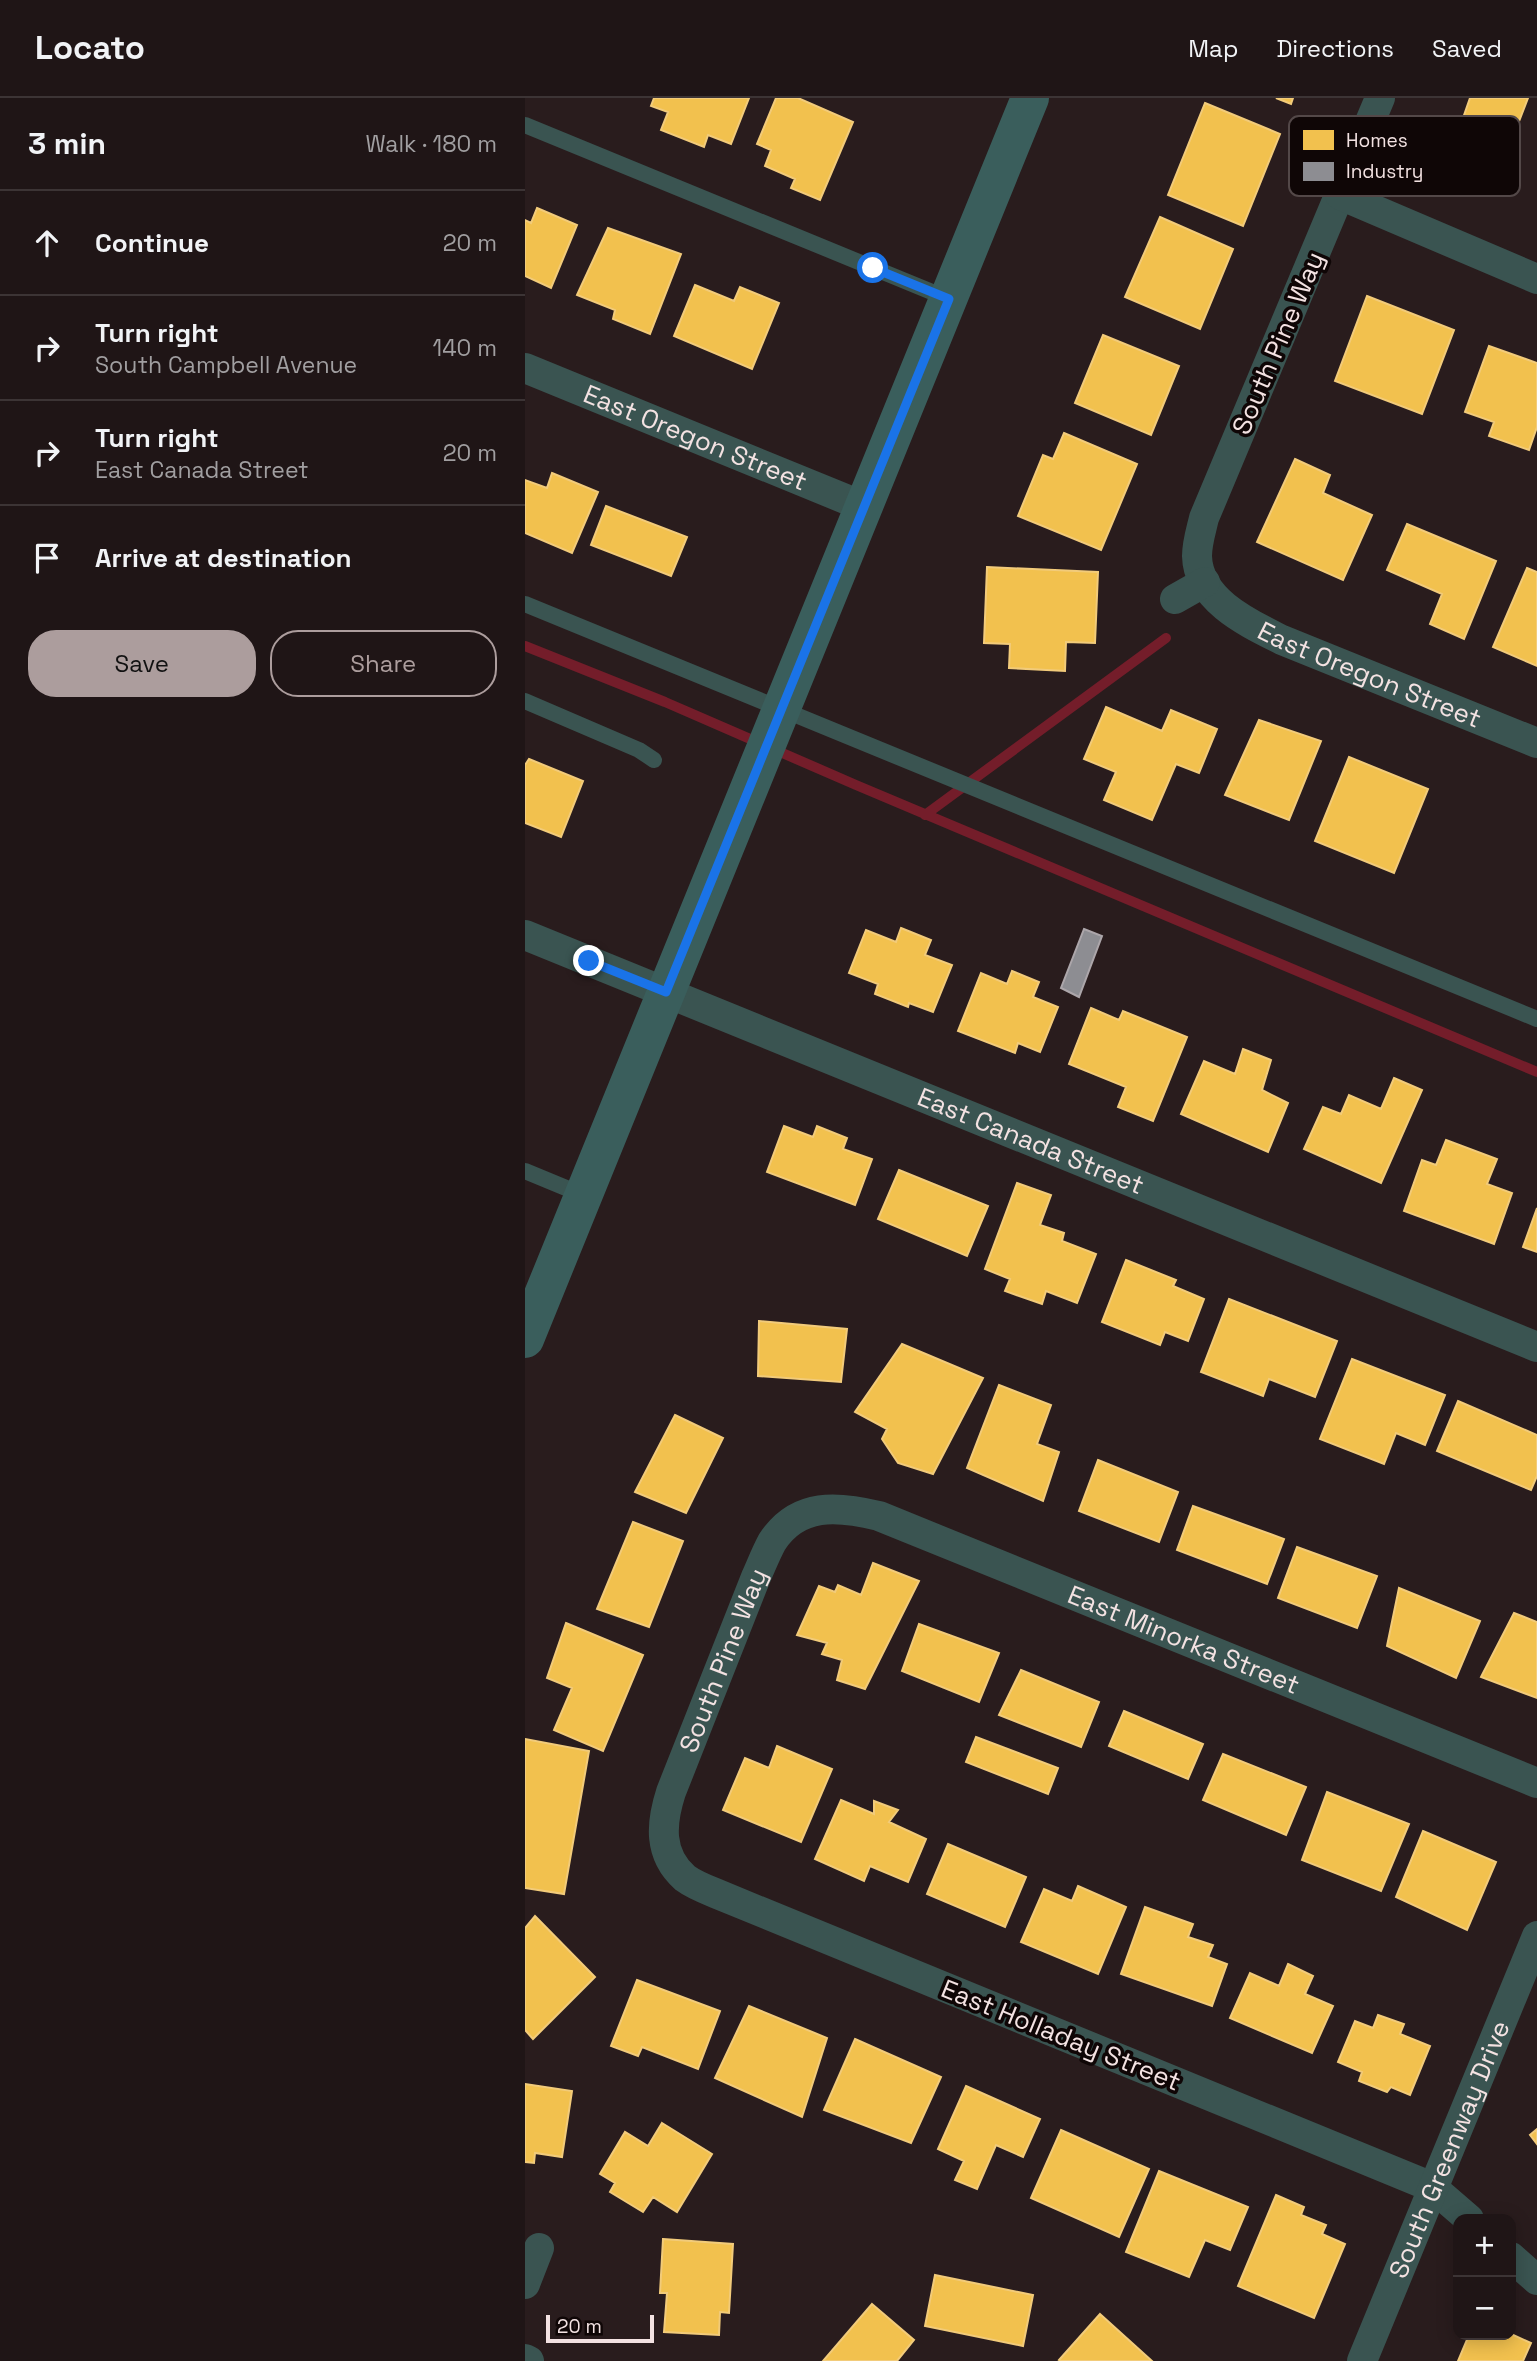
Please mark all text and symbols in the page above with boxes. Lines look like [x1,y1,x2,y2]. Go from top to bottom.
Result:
text: Locato [35,27,145,69]
text: Map [1188,33,1238,64]
text: Directions [1276,33,1394,64]
text: Saved [1432,33,1502,64]
legend [1289,116,1520,196]
text: 3 min [28,124,106,163]
text: Homes [1346,128,1408,153]
text: Walk · 180 m [365,129,497,159]
text: Industry [1346,159,1423,184]
icon: ahead [28,224,66,262]
text: Continue [95,226,209,260]
text: 20 m [443,228,497,258]
street label: South Pine Way [1224,246,1332,440]
route start [857,252,888,283]
text: Turn right [95,316,219,350]
icon: right [28,329,66,367]
text: 140 m [433,333,497,363]
text: South Campbell Avenue [95,350,357,380]
street label: East Oregon Street [578,377,812,499]
text: Turn right [95,421,219,455]
icon: right [28,434,66,472]
text: 20 m [443,438,497,468]
text: East Canada Street [95,455,309,485]
icon: arrive [28,539,66,577]
text: Arrive at destination [95,541,352,575]
street label: East Oregon Street [1252,614,1486,736]
button: Save [28,630,256,697]
button: Share [270,630,497,697]
route end [573,945,604,976]
street label: East Canada Street [912,1080,1149,1202]
street label: South Pine Way [671,1563,775,1758]
street label: East Minorka Street [1063,1577,1305,1702]
street label: East Holladay Street [936,1971,1186,2099]
street label: South Greenway Drive [1381,2015,1517,2283]
map controls [1453,2214,1516,2340]
button: + [1453,2214,1516,2277]
button: − [1453,2277,1516,2340]
scale bar [546,2312,655,2344]
text: 20 m [557,2314,602,2339]

